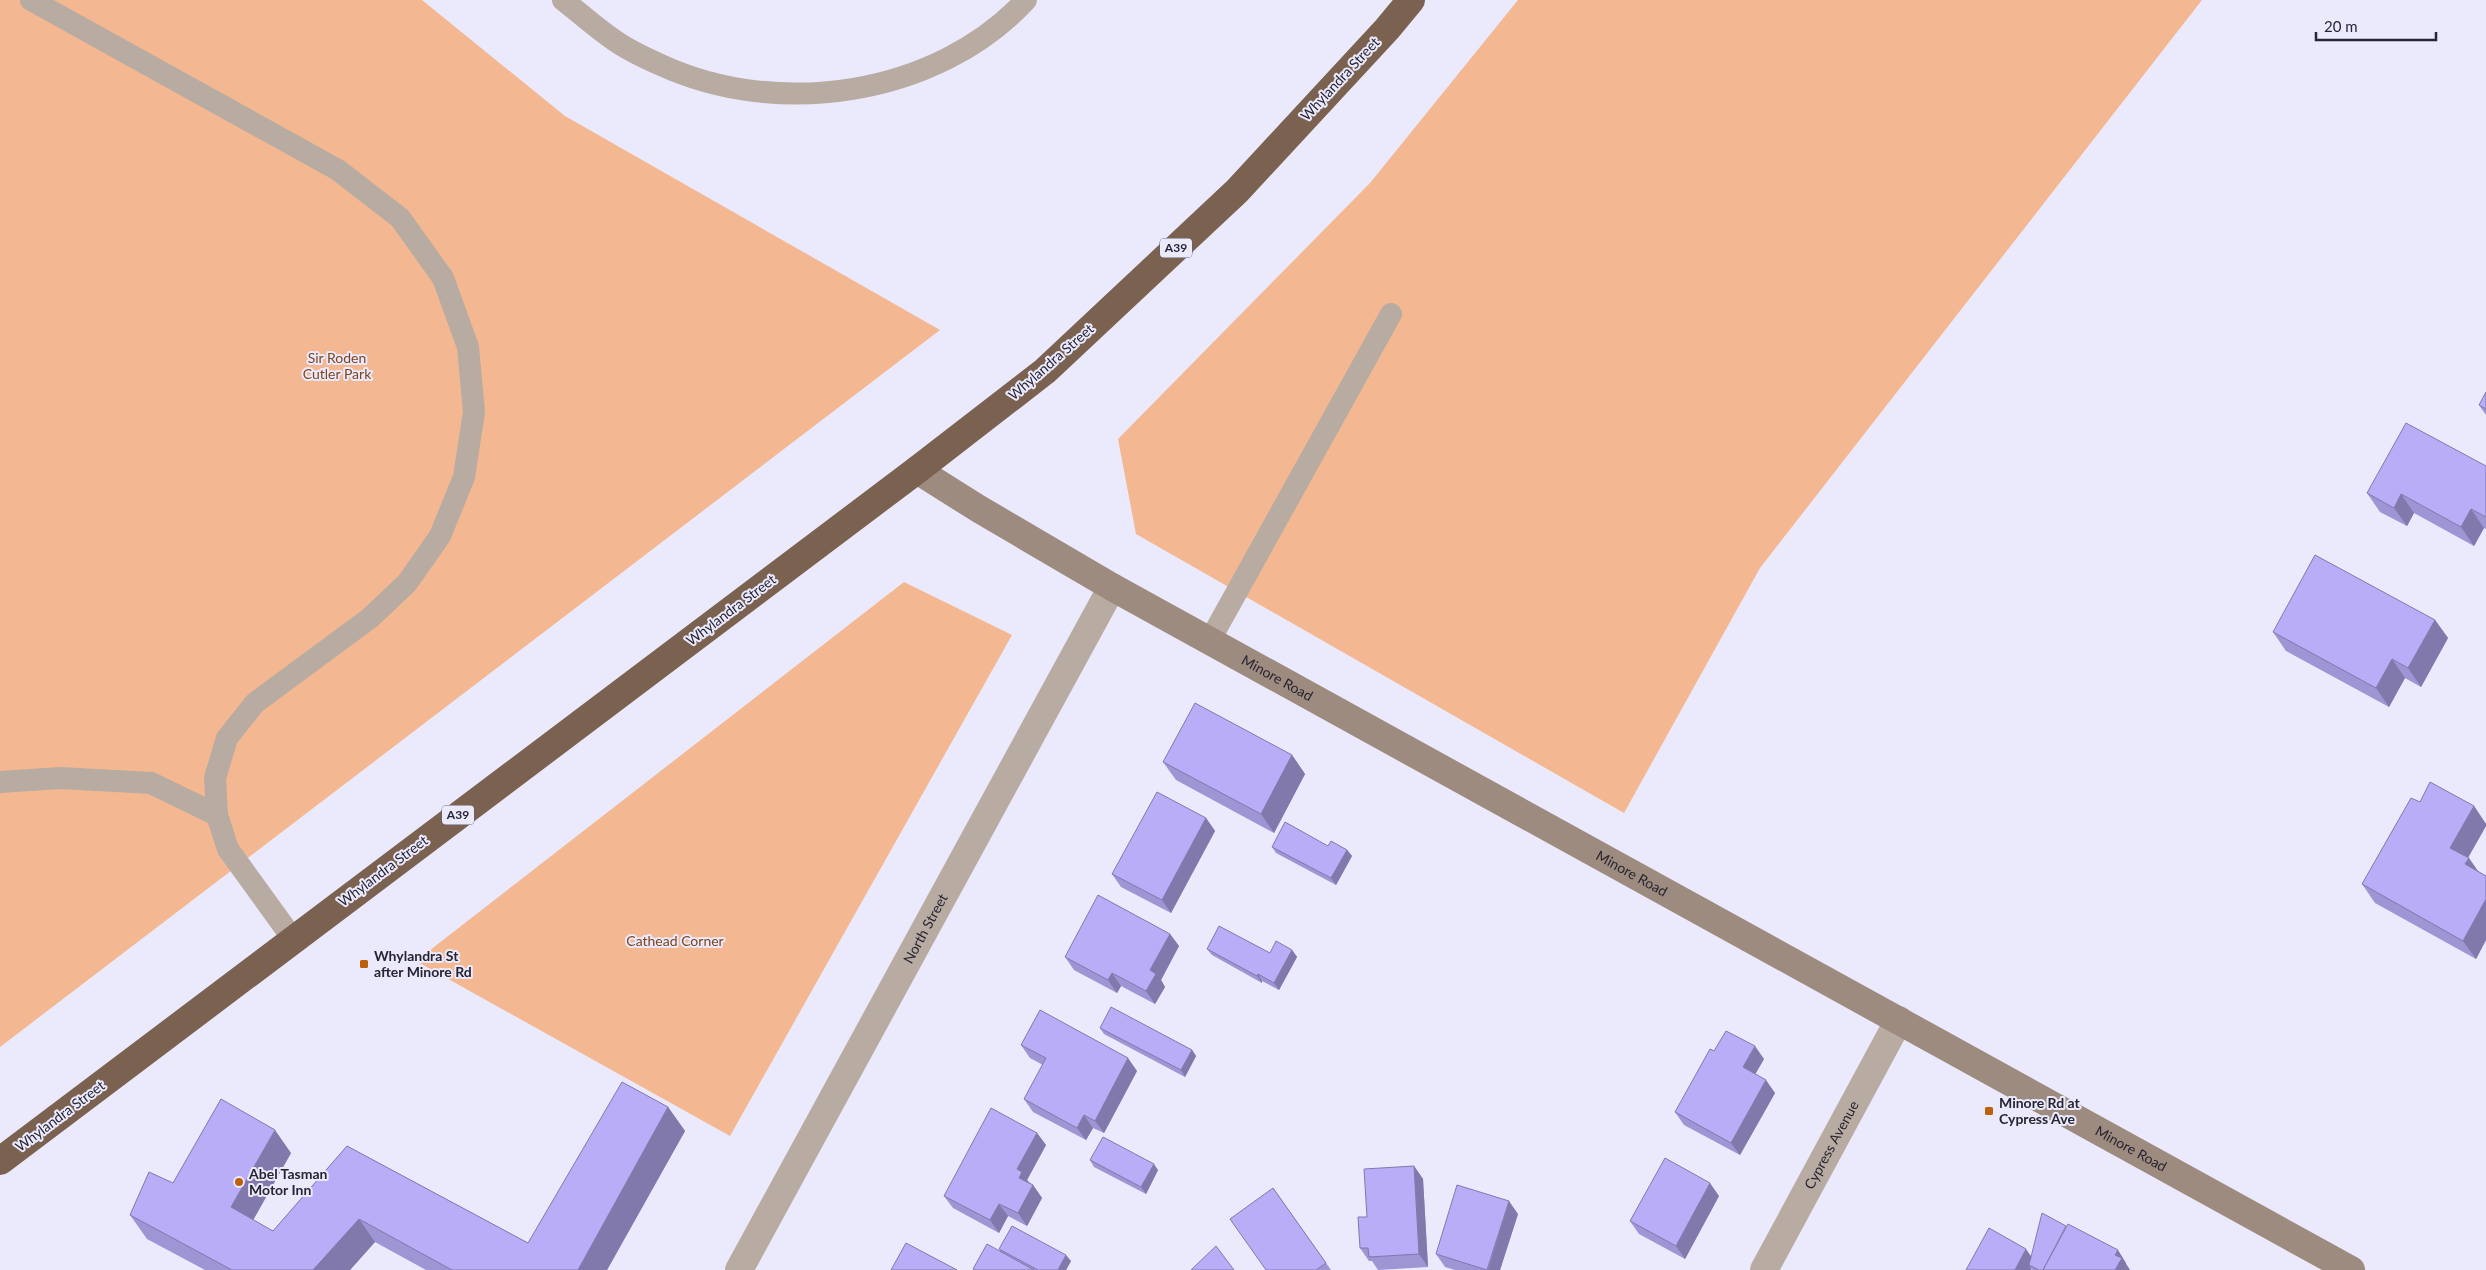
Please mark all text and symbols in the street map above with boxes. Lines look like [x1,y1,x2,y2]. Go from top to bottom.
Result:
scale bar [2316,10,2436,42]
text: 20 m [2324,17,2358,35]
street label: Whylandra Street [1297,34,1383,124]
road number: A39 [1160,238,1192,258]
street label: Whylandra Street [1004,320,1097,403]
park label: Sir Roden Cutler Park [303,349,372,382]
street label: Whylandra Street [683,570,779,649]
street label: Minore Road [1239,651,1316,704]
road number: A39 [442,806,474,824]
street label: Whylandra Street [335,831,431,910]
street label: Minore Road [1593,847,1671,900]
street label: North Street [899,891,951,966]
park label: Cathead Corner [626,932,724,949]
place label: Whylandra St after Minore Rd [374,947,472,980]
marker: Whylandra St after Minore Rd [358,958,370,970]
street label: Whylandra Street [12,1076,108,1155]
place label: Minore Rd at Cypress Ave [1999,1094,2081,1127]
street label: Cypress Avenue [1800,1098,1862,1192]
marker: Minore Rd at Cypress Ave [1983,1105,1995,1117]
street label: Minore Road [2093,1122,2170,1175]
place label: Abel Tasman Motor Inn [248,1165,328,1198]
marker: Abel Tasman Motor Inn [233,1176,245,1188]

